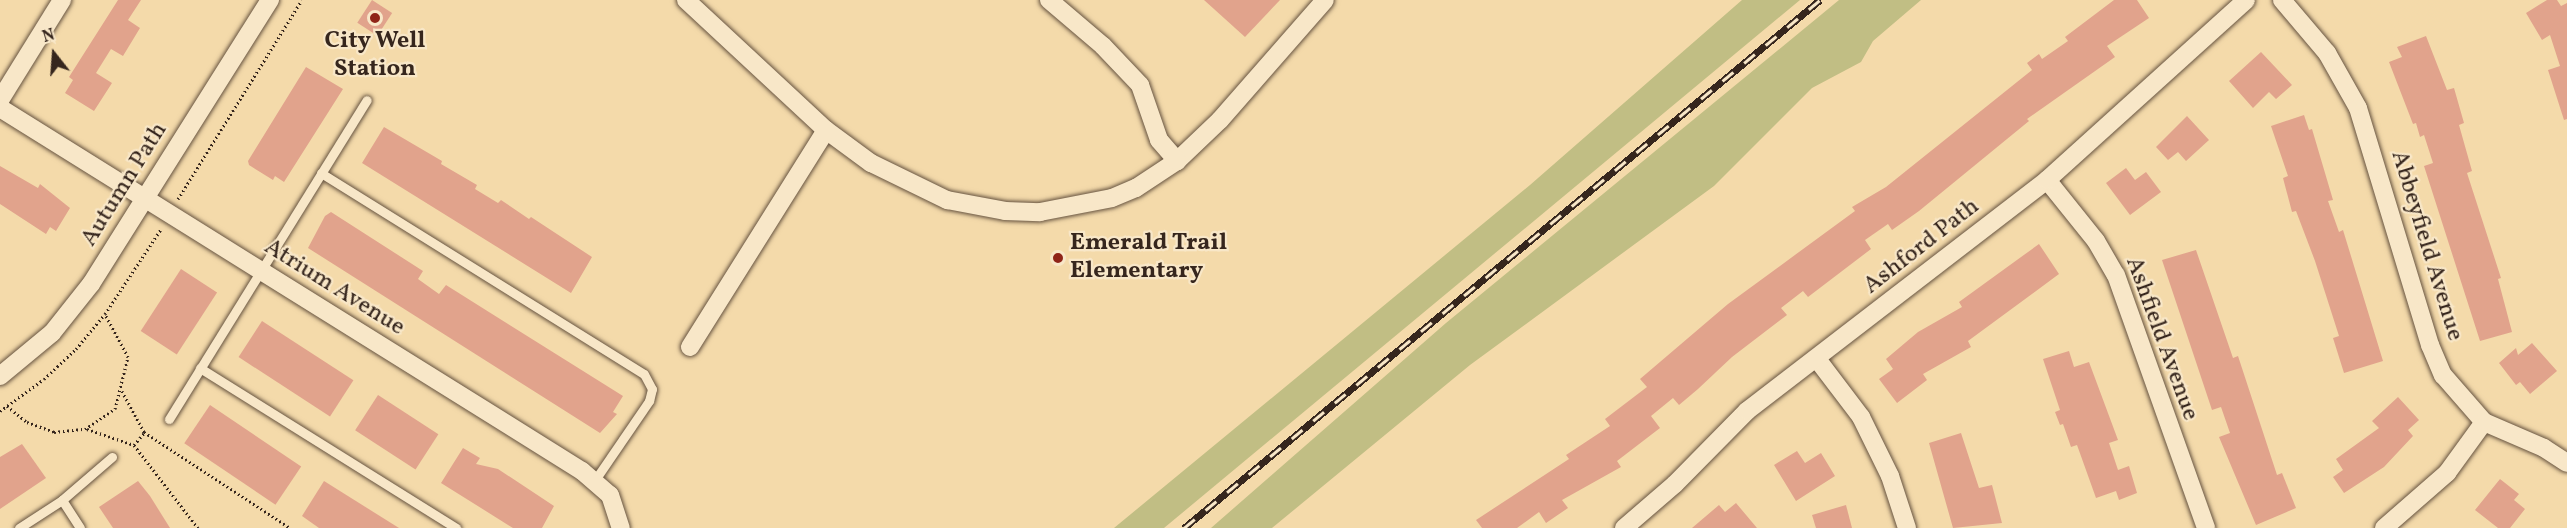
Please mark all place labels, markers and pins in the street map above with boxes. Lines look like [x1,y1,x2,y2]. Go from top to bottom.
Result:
marker: City Well Station [368,11,382,25]
place label: City Well Station [324,28,426,84]
place label: Emerald Trail Elementary [1070,230,1227,286]
marker: Emerald Trail Elementary [1051,251,1065,265]

